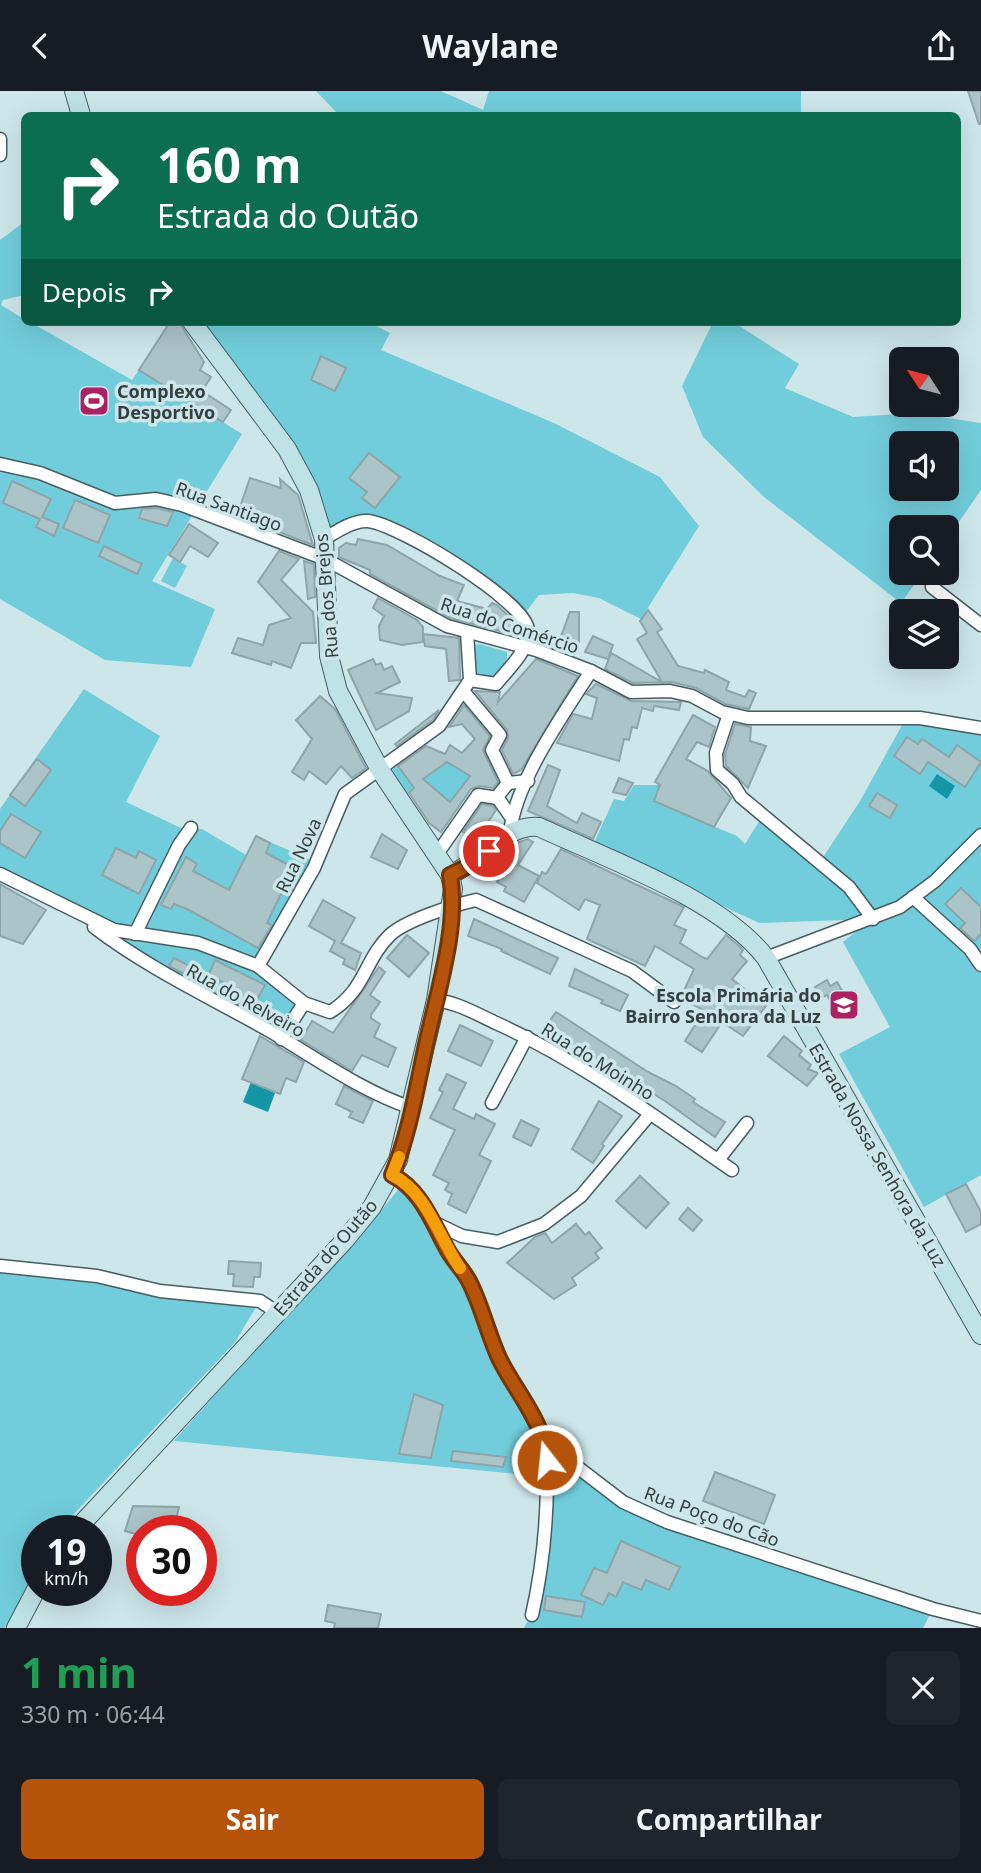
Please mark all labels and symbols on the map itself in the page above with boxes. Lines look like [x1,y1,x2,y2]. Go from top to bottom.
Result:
north arrow [889,347,959,417]
place label: Complexo Desportivo [117,379,215,424]
sports icon: Complexo Desportivo [77,384,111,418]
street label: Rua Santiago [173,476,285,536]
street label: Rua dos Brejos [309,532,343,660]
street label: Rua do Comércio [438,591,582,659]
street label: Rua Nova [270,814,326,896]
pin [459,821,519,881]
street label: Rua do Relveiro [183,958,309,1042]
place label: Escola Primária do Bairro Senhora da Luz [625,983,821,1028]
school or university icon: Escola Primária do Bairro Senhora da Luz [827,988,861,1022]
street label: Rua do Moinho [537,1017,659,1105]
street label: Estrada Nossa Senhora da Luz [804,1039,952,1271]
street label: Estrada do Outão [268,1193,382,1321]
position arrow [510,1423,584,1497]
street label: Rua Poço do Cão [641,1480,783,1552]
speed limit sign: 30 [126,1515,217,1606]

